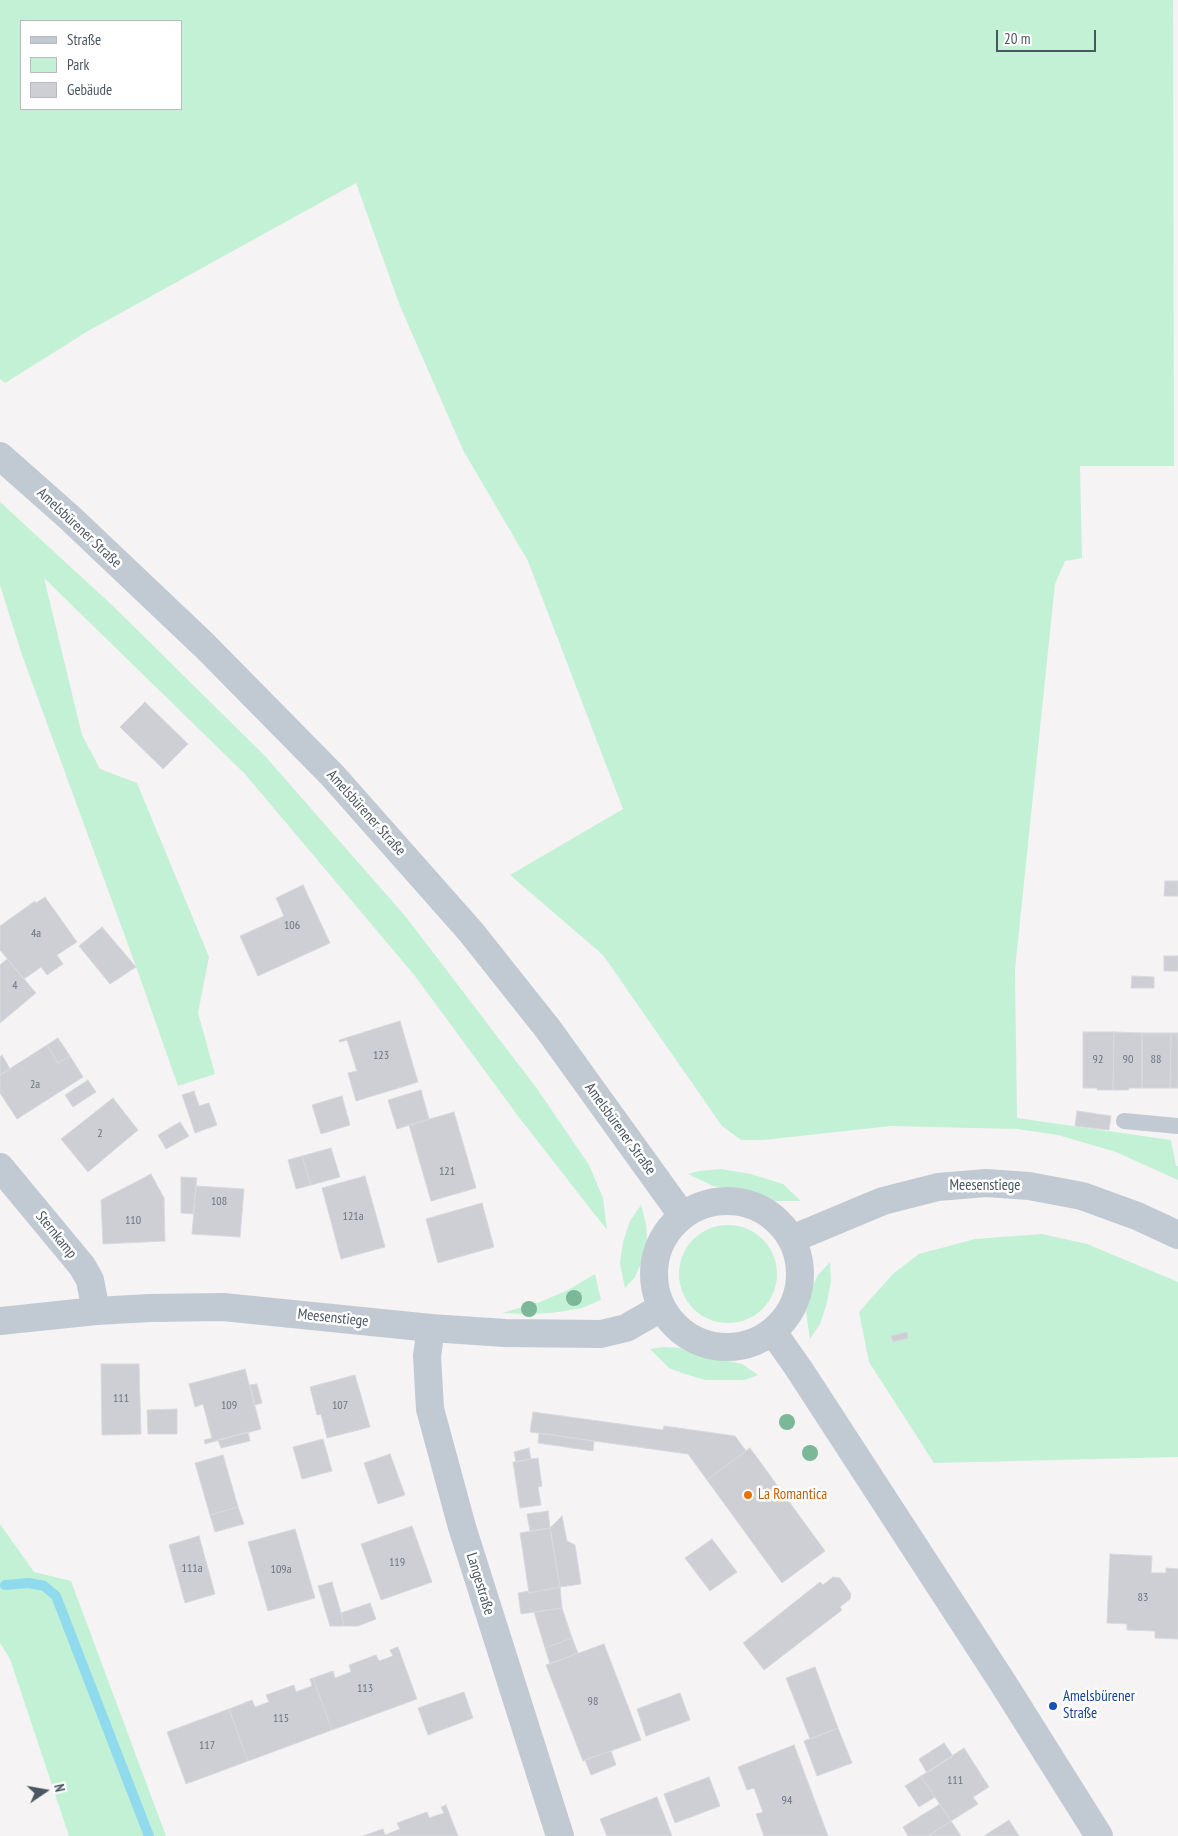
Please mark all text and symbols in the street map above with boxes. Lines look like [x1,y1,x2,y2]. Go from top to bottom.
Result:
legend [20,20,182,110]
scale bar [998,20,1098,52]
text: 20 m [1004,29,1030,48]
text: Straße [67,30,101,49]
text: Park [67,55,89,74]
text: Gebäude [67,80,112,99]
street label: Amelsbürener Straße [33,484,125,572]
street label: Amelsbürener Straße [323,766,409,860]
house number: 106 [284,919,300,933]
house number: 4a [31,927,41,941]
house number: 4 [12,979,18,993]
house number: 123 [373,1049,389,1063]
house number: 92 [1093,1053,1103,1067]
house number: 90 [1123,1053,1133,1067]
house number: 88 [1151,1053,1161,1067]
house number: 2a [30,1078,40,1092]
street label: Amelsbürener Straße [581,1080,659,1178]
house number: 2 [97,1127,103,1141]
house number: 121 [439,1165,455,1179]
street label: Meesenstiege [950,1177,1020,1195]
house number: 108 [211,1195,227,1209]
street label: Sternkamp [32,1208,80,1262]
house number: 121a [343,1210,363,1224]
house number: 110 [125,1214,141,1228]
street label: Meesenstiege [297,1305,369,1331]
house number: 111 [113,1392,129,1406]
house number: 109 [221,1399,237,1413]
house number: 107 [332,1399,348,1413]
place label: La Romantica [758,1486,827,1504]
marker: La Romantica [742,1489,754,1501]
street label: Langestraße [462,1551,498,1617]
house number: 119 [389,1556,405,1570]
house number: 111a [182,1562,202,1576]
house number: 109a [271,1563,291,1577]
house number: 83 [1138,1591,1148,1605]
house number: 113 [357,1682,373,1696]
place label: Amelsbürener Straße [1063,1688,1135,1723]
house number: 98 [588,1695,598,1709]
marker: Amelsbürener Straße [1047,1700,1059,1712]
house number: 115 [273,1712,289,1726]
house number: 117 [199,1739,215,1753]
north arrow [20,1766,70,1816]
house number: 111 [947,1774,963,1788]
text: N [50,1782,69,1793]
house number: 94 [782,1794,792,1808]

